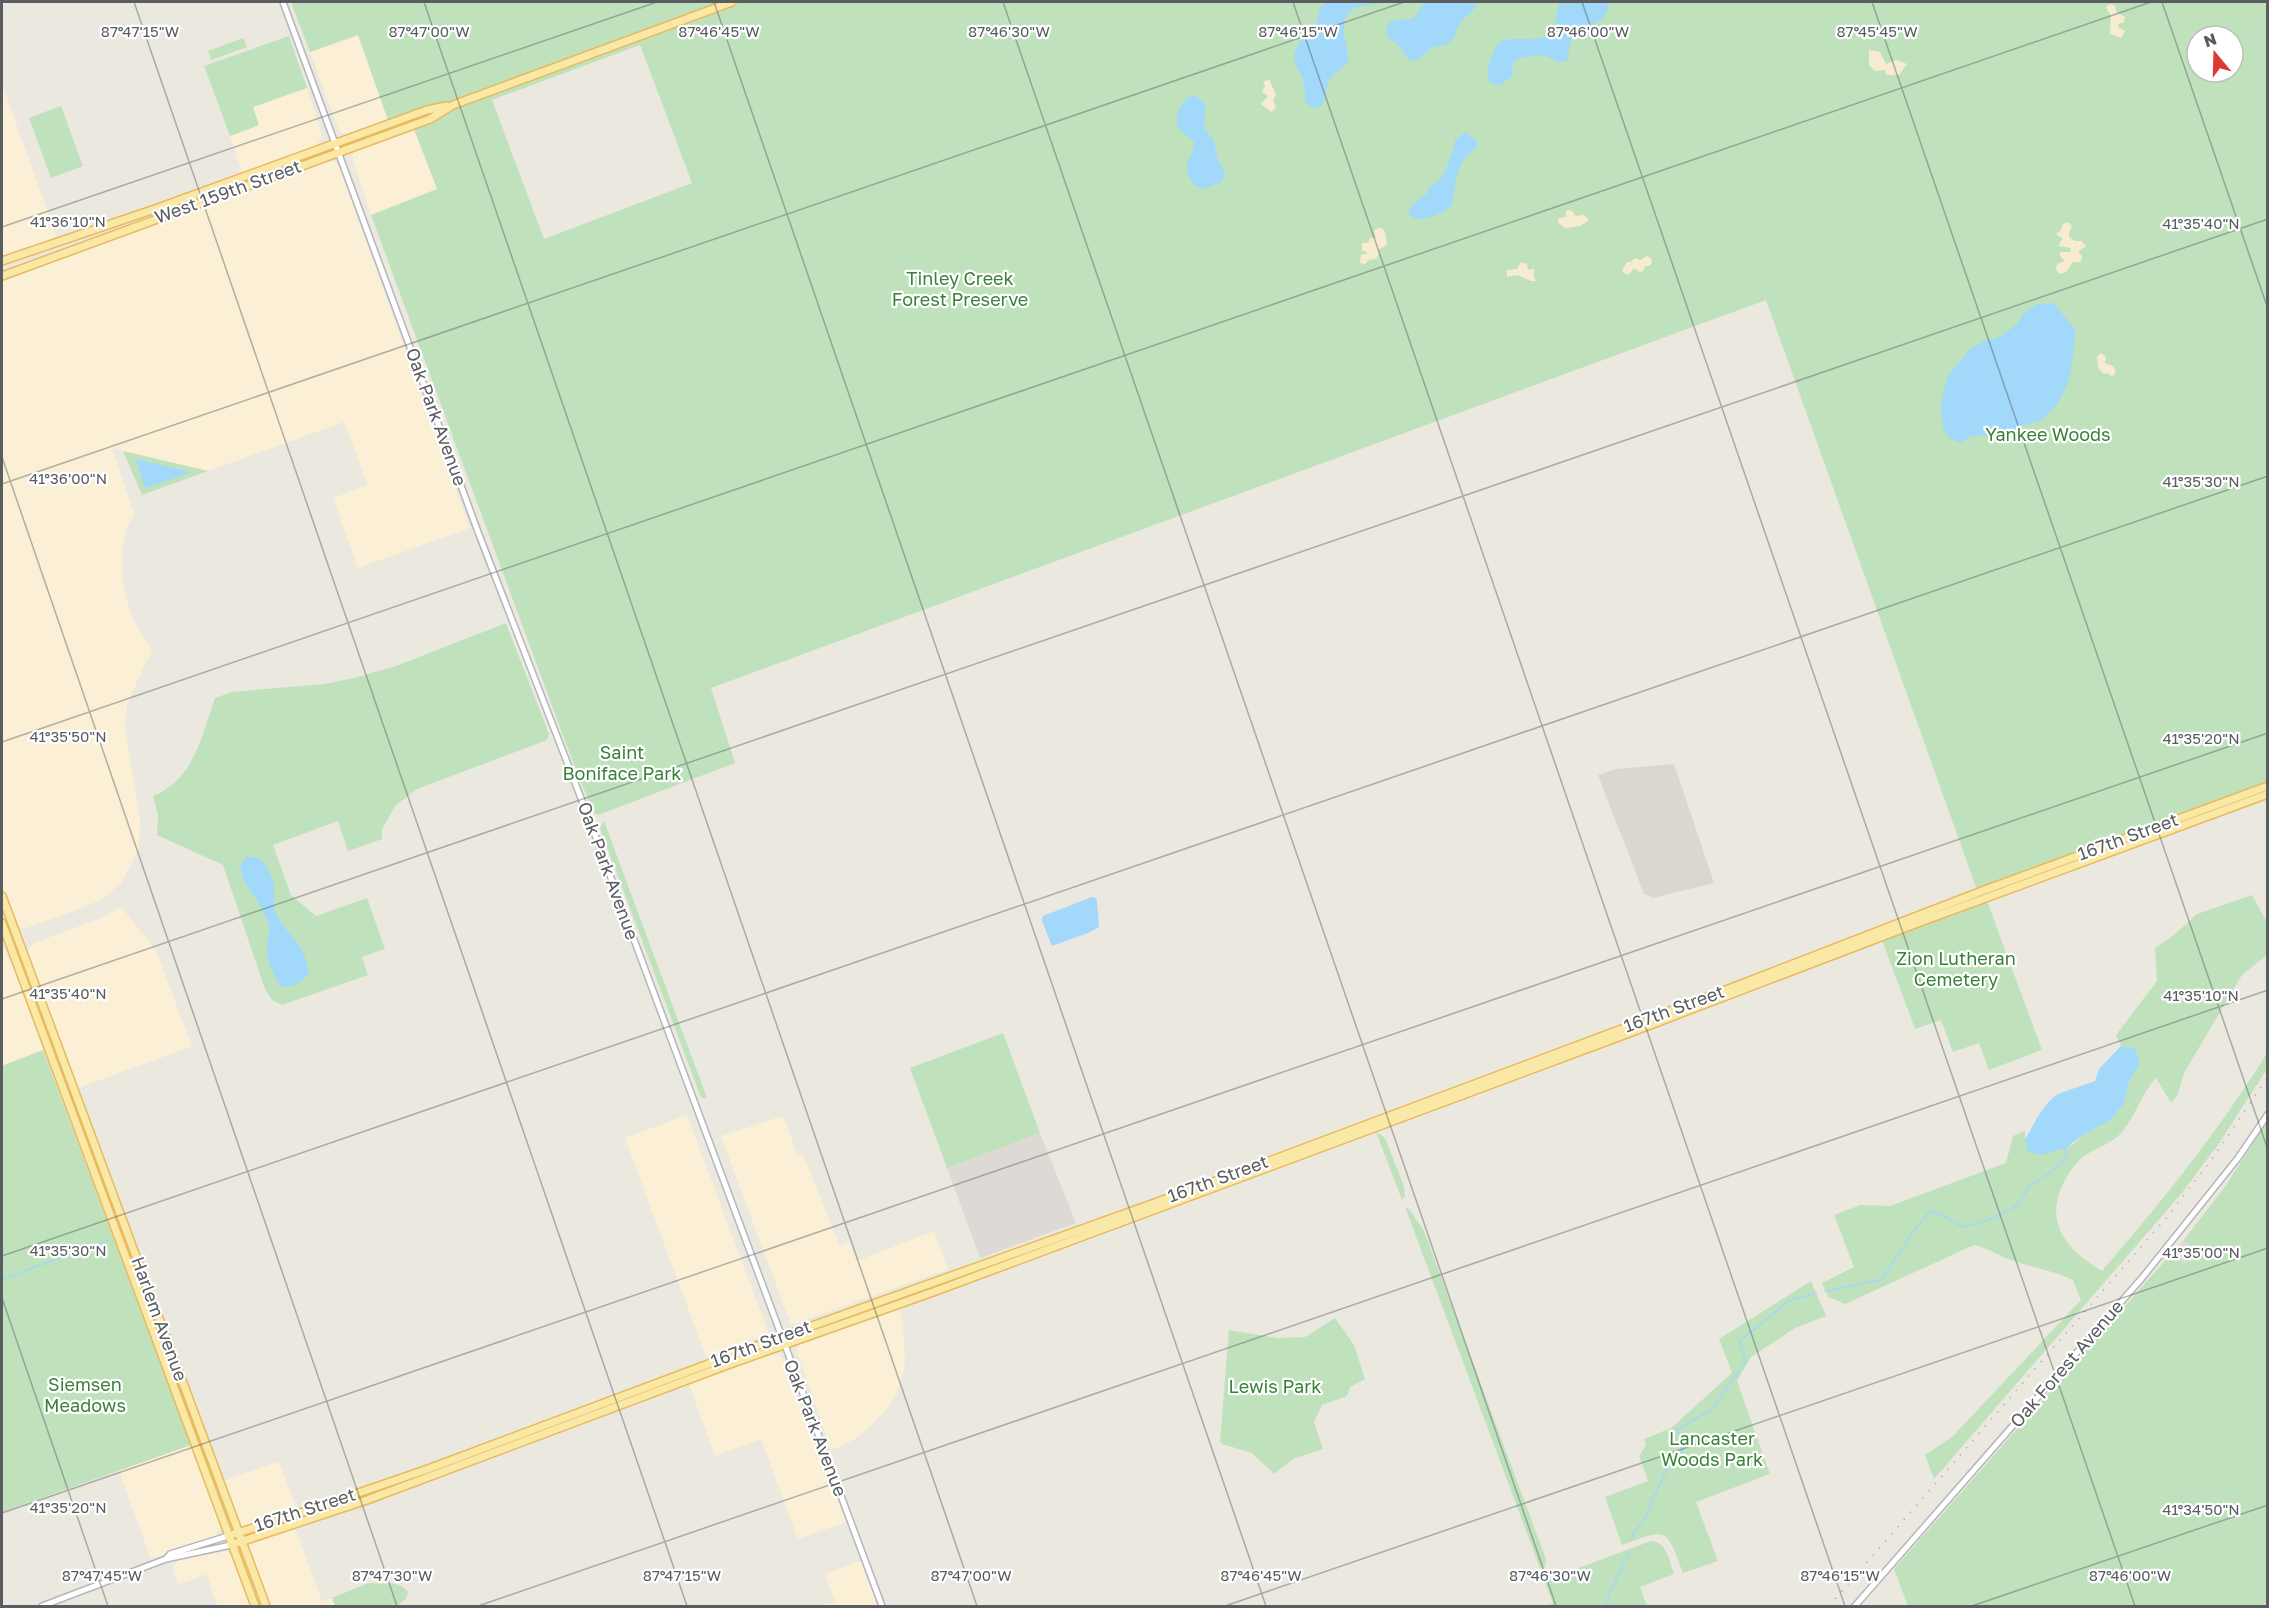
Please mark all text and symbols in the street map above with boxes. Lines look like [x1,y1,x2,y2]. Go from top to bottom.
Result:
text: 87°47'15"W [101,22,179,40]
text: 87°47'00"W [388,22,470,40]
text: 87°46'45"W [678,22,760,40]
text: 87°46'30"W [968,22,1050,40]
text: 87°46'15"W [1258,22,1338,40]
text: 87°46'00"W [1547,22,1629,40]
text: 87°45'45"W [1836,22,1918,40]
north arrow [2185,24,2245,84]
text: N [2201,28,2219,51]
street label: West 159th Street [151,154,304,228]
text: 41°36'10"N [30,212,106,230]
text: 41°35'40"N [2162,214,2240,232]
park label: Tinley Creek Forest Preserve [892,267,1028,310]
street label: Oak Park Avenue [402,345,472,489]
park label: Yankee Woods [1985,423,2111,445]
text: 41°36'00"N [29,469,107,487]
text: 41°35'30"N [2162,472,2240,490]
text: 41°35'50"N [29,727,107,745]
text: 41°35'20"N [2162,729,2240,747]
park label: Saint Boniface Park [563,741,681,784]
street label: Oak Park Avenue [574,799,644,943]
street label: 167th Street [2074,808,2181,864]
park label: Zion Lutheran Cemetery [1896,947,2016,990]
street label: 167th Street [1620,980,1727,1036]
text: 41°35'40"N [29,984,107,1002]
text: 41°35'10"N [2163,986,2239,1004]
street label: 167th Street [1164,1150,1271,1206]
text: 41°35'30"N [29,1241,107,1259]
text: 41°35'00"N [2162,1243,2240,1261]
street label: Harlem Avenue [127,1253,193,1384]
street label: Oak Forest Avenue [2005,1295,2128,1432]
street label: 167th Street [707,1315,814,1371]
street label: Oak Park Avenue [780,1356,852,1499]
park label: Siemsen Meadows [44,1373,126,1416]
park label: Lewis Park [1229,1375,1321,1397]
park label: Lancaster Woods Park [1661,1427,1763,1470]
street label: 167th Street [251,1482,358,1536]
text: 41°35'20"N [29,1498,107,1516]
text: 41°34'50"N [2162,1500,2240,1518]
text: 87°47'45"W [62,1566,142,1584]
text: 87°47'30"W [352,1566,432,1584]
text: 87°47'15"W [643,1566,721,1584]
text: 87°47'00"W [930,1566,1012,1584]
text: 87°46'45"W [1220,1566,1302,1584]
text: 87°46'30"W [1509,1566,1591,1584]
text: 87°46'15"W [1800,1566,1880,1584]
text: 87°46'00"W [2089,1566,2171,1584]

